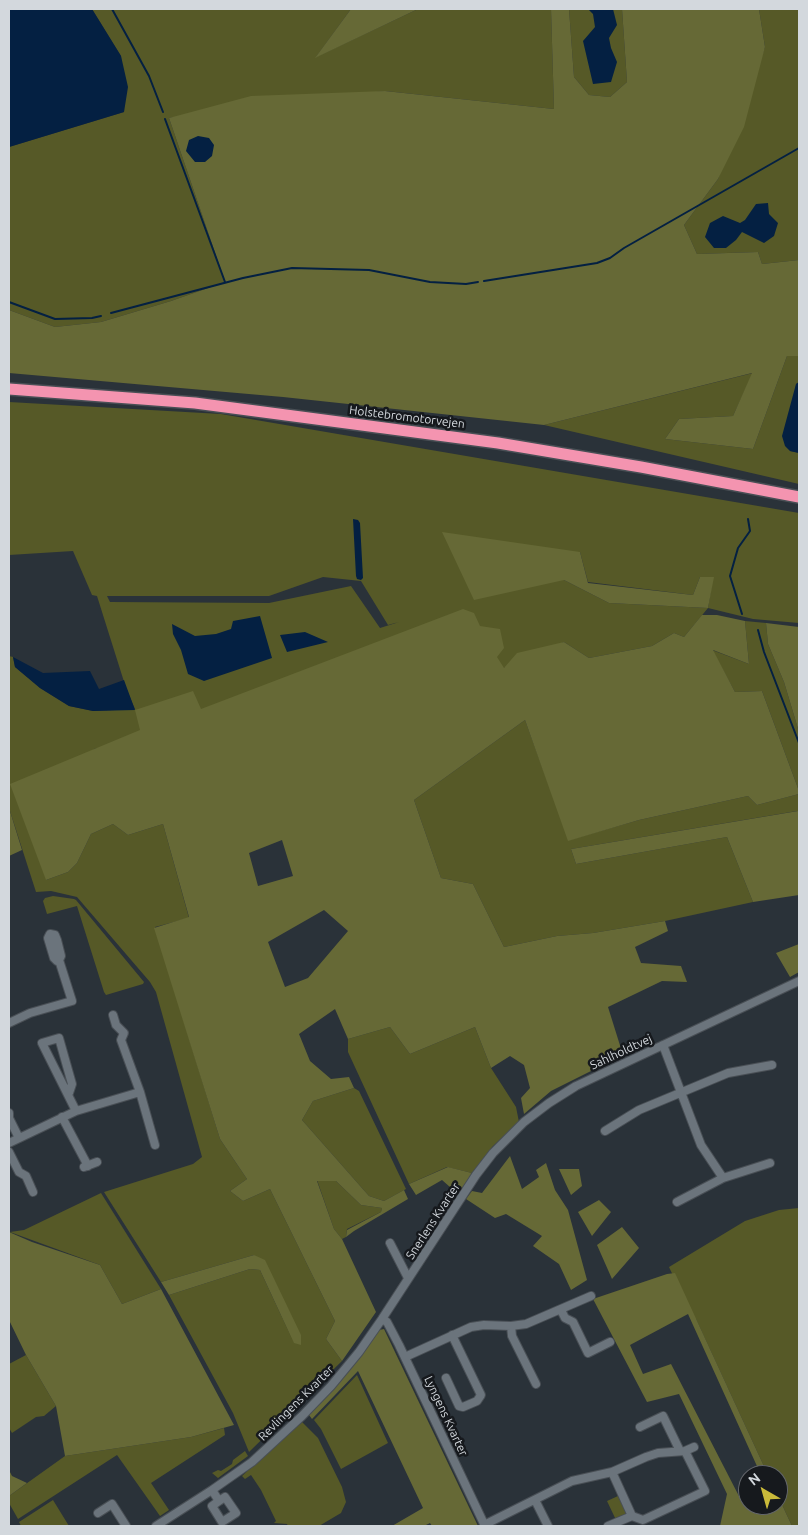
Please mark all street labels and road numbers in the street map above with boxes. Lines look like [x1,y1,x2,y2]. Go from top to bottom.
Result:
street label: Holstebromotorvejen [348,403,466,431]
street label: Sahlholdtvej [588,1031,654,1073]
street label: Snerlens Kvarter [403,1180,463,1262]
street label: Revlingens Kvarter [255,1362,337,1444]
street label: Lyngens Kvarter [421,1374,471,1458]

